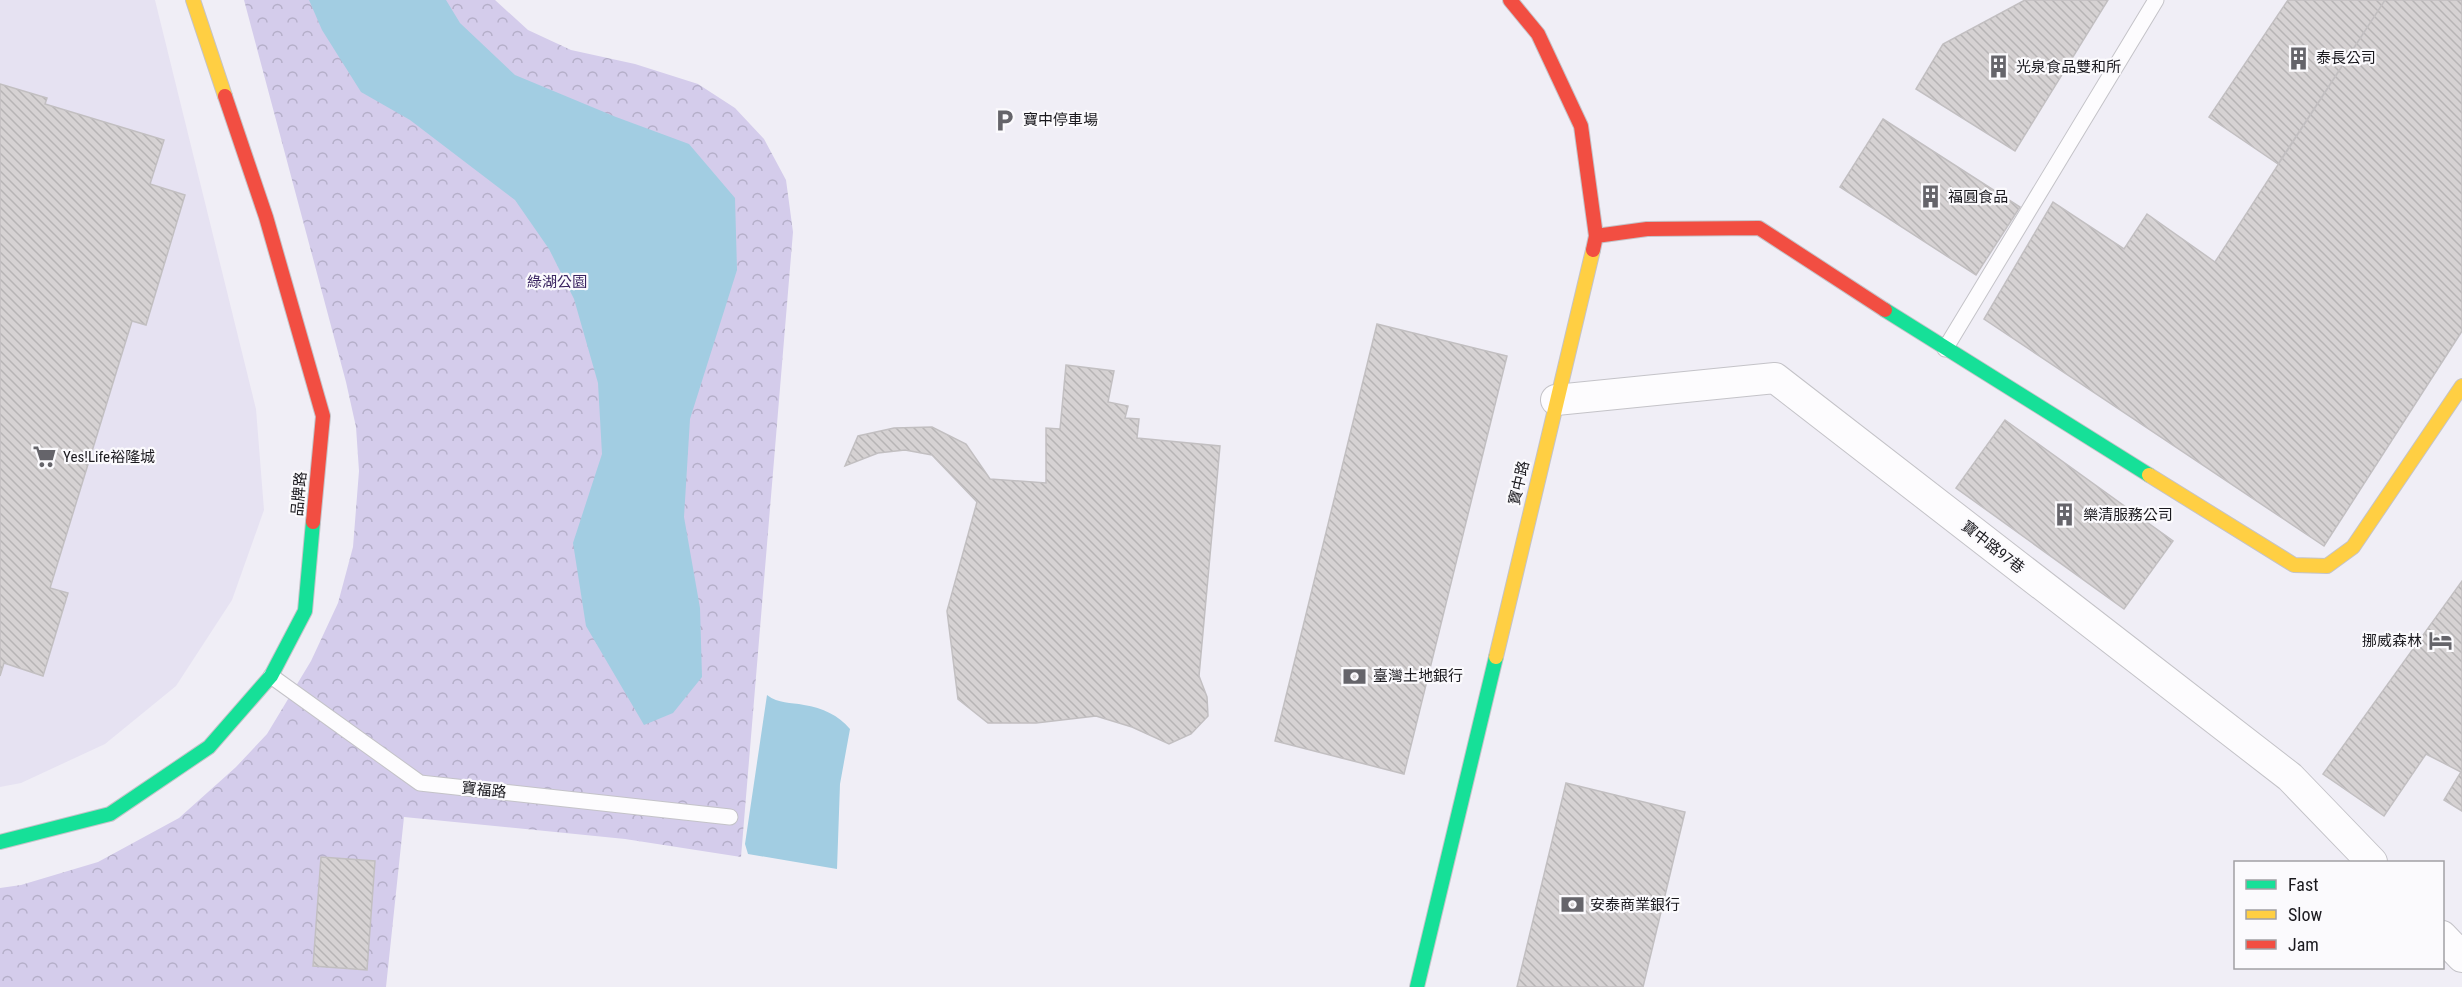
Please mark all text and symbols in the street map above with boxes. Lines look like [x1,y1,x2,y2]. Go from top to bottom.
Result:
building icon: 泰長公司 [2285,45,2311,71]
place label: 泰長公司 [2316,49,2376,67]
building icon: 光泉食品雙和所 [1985,54,2011,80]
place label: 光泉食品雙和所 [2016,58,2121,76]
parking icon: 寶中停車場 [992,107,1018,133]
place label: 寶中停車場 [1023,111,1098,129]
building icon: 福圓食品 [1917,184,1943,210]
place label: 福圓食品 [1948,188,2008,206]
park label: 綠湖公園 [527,273,587,291]
supermarket icon: Yes!Life裕隆城 [32,444,58,470]
place label: Yes!Life裕隆城 [63,448,155,466]
street label: 寶中路 [1505,459,1533,507]
street label: 品牌路 [288,471,310,517]
building icon: 樂清服務公司 [2052,502,2078,528]
place label: 樂清服務公司 [2083,506,2173,524]
street label: 寶中路97巷 [1958,517,2028,577]
hotel icon: 挪威森林 [2427,628,2453,654]
place label: 挪威森林 [2362,632,2422,650]
bank icon: 臺灣土地銀行 [1342,663,1368,689]
place label: 臺灣土地銀行 [1373,667,1463,685]
street label: 寶福路 [461,779,507,801]
legend [2234,861,2444,969]
text: Fast [2288,874,2319,895]
bank icon: 安泰商業銀行 [1559,892,1585,918]
place label: 安泰商業銀行 [1590,896,1680,914]
text: Slow [2288,904,2323,925]
text: Jam [2288,934,2319,955]

